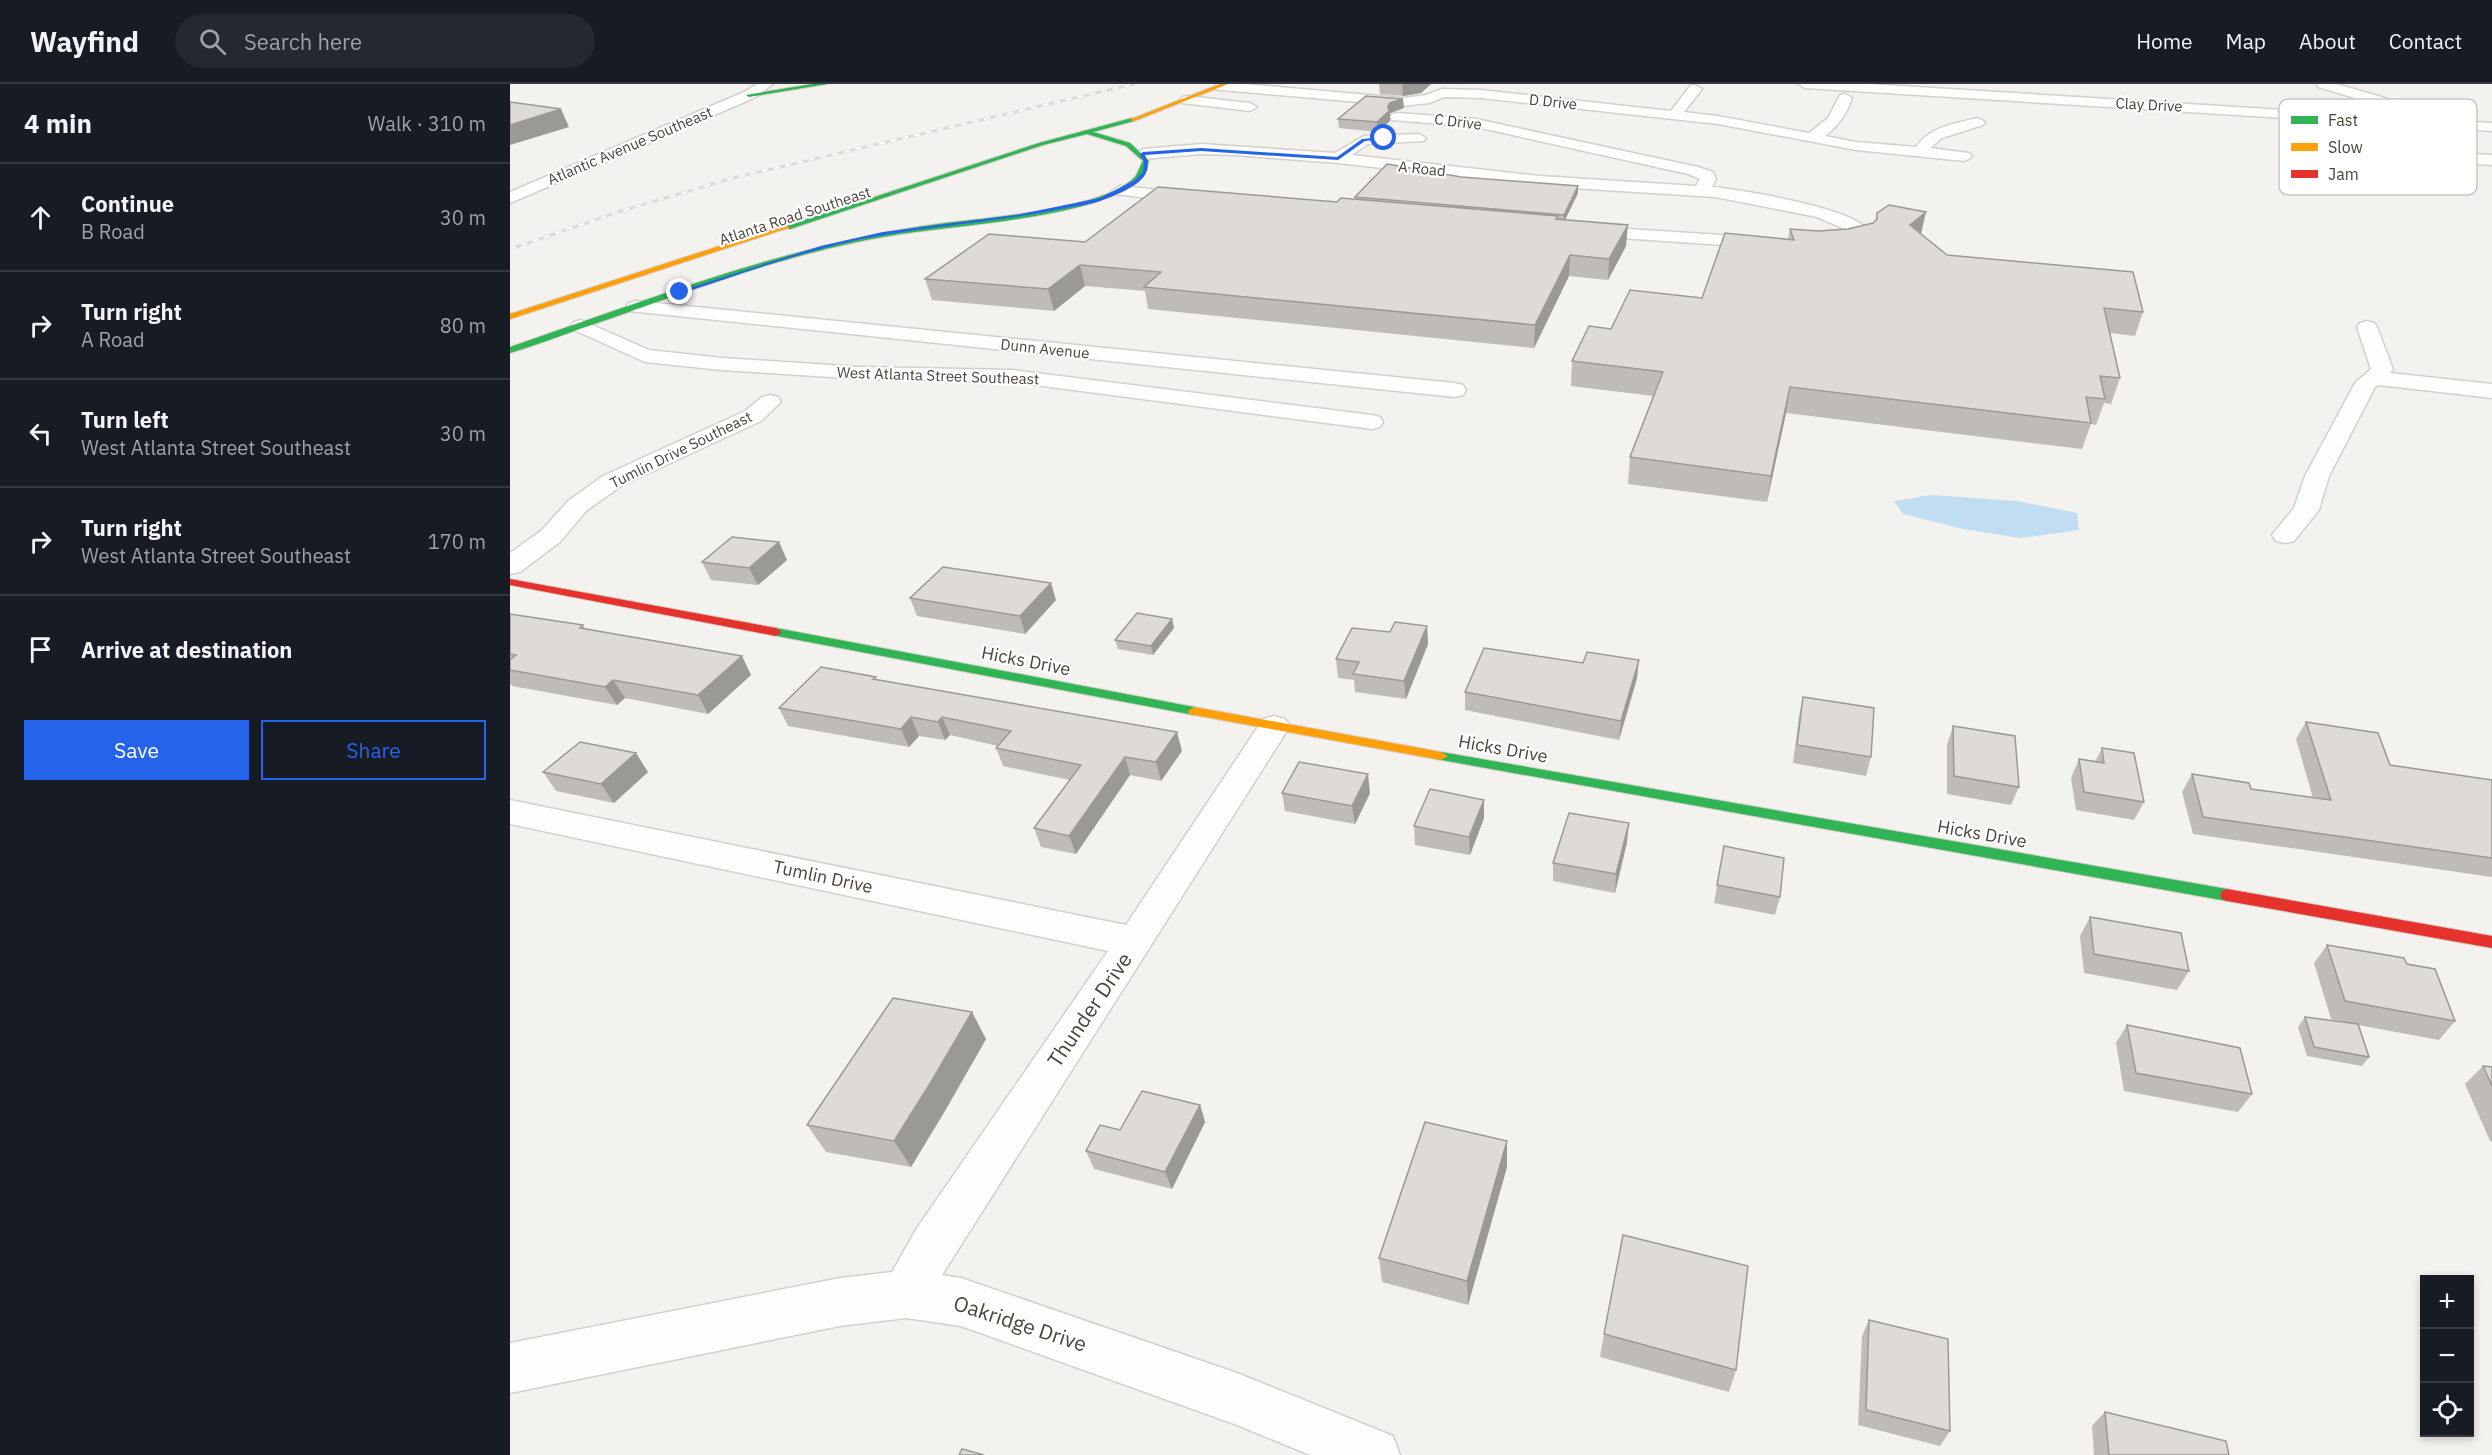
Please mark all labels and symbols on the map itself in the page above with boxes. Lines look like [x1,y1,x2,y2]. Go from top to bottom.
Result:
street label: D Drive [1528,90,1578,113]
street label: Clay Drive [2115,93,2183,116]
legend [2279,99,2477,195]
street label: Atlantic Avenue Southeast [544,102,715,189]
street label: C Drive [1433,109,1483,134]
text: Fast [2328,110,2358,130]
route start [1370,124,1396,150]
text: Slow [2328,137,2363,157]
street label: A Road [1397,157,1447,180]
text: Jam [2328,164,2359,184]
street label: Atlanta Road Southeast [717,182,873,249]
route end [666,278,692,304]
street label: Dunn Avenue [1000,334,1090,363]
street label: West Atlanta Street Southeast [837,362,1040,389]
street label: Tumlin Drive Southeast [607,407,755,492]
street label: Hicks Drive [980,641,1073,680]
street label: Hicks Drive [1457,729,1550,768]
street label: Hicks Drive [1936,814,2029,853]
street label: Tumlin Drive [771,855,875,898]
street label: Thunder Drive [1040,947,1138,1072]
street label: Oakridge Drive [950,1288,1090,1358]

